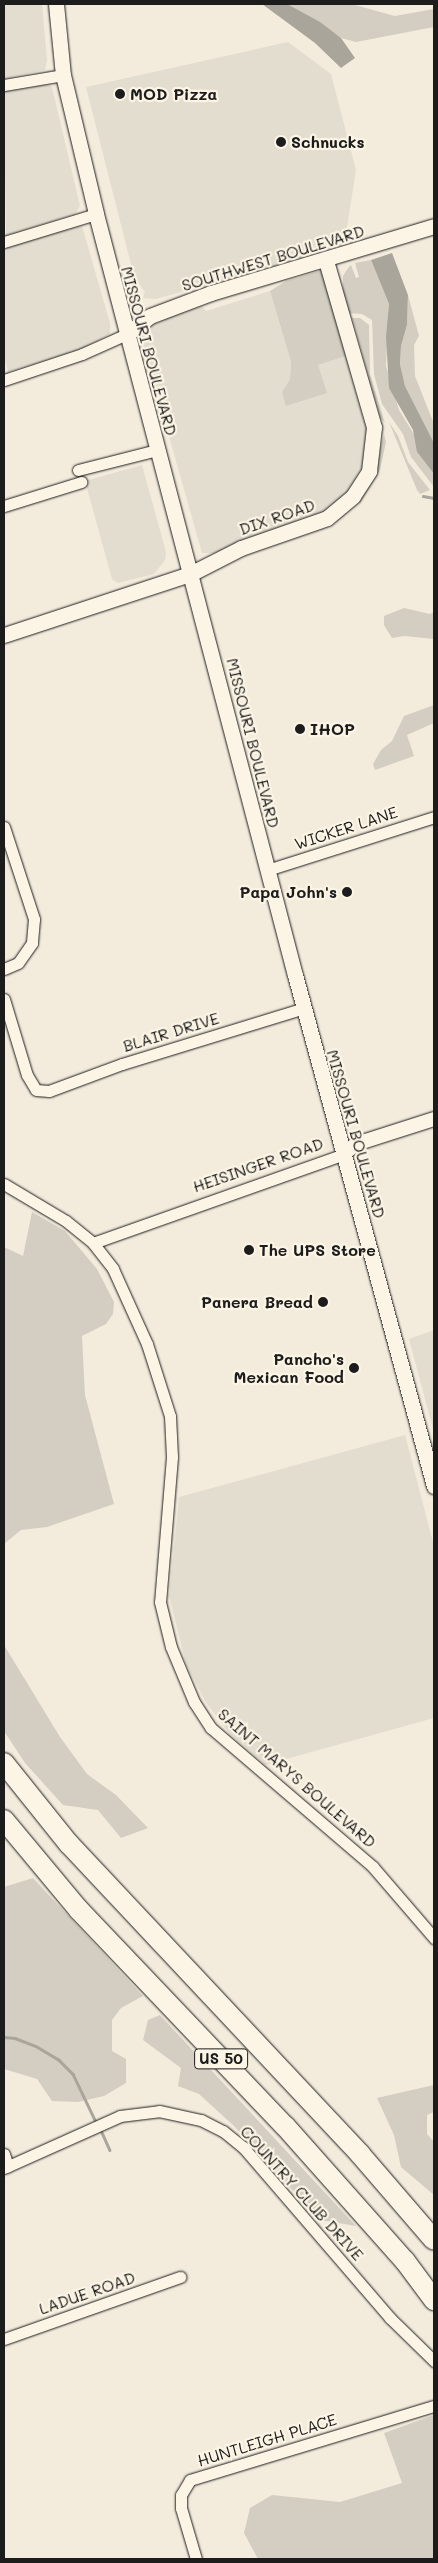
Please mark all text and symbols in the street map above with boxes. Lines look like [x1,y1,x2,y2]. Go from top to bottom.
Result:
place label: MOD Pizza [130,84,217,104]
marker: MOD Pizza [114,88,126,100]
place label: Schnucks [291,132,364,152]
marker: Schnucks [275,136,287,148]
street label: SOUTHWEST BOULEVARD [179,221,367,295]
street label: MISSOURI BOULEVARD [117,264,181,438]
street label: DIX ROAD [237,495,317,539]
street label: MISSOURI BOULEVARD [223,656,283,830]
place label: IHOP [310,719,355,739]
marker: IHOP [294,723,306,735]
street label: WICKER LANE [292,802,400,854]
place label: Papa John's [240,882,337,902]
marker: Papa John's [341,886,353,898]
street label: BLAIR DRIVE [121,1008,221,1056]
street label: MISSOURI BOULEVARD [323,1047,389,1221]
street label: HEISINGER ROAD [190,1134,326,1196]
place label: The UPS Store [259,1240,376,1260]
marker: The UPS Store [243,1244,255,1256]
place label: Panera Bread [201,1292,313,1312]
marker: Panera Bread [317,1296,329,1308]
place label: Pancho's Mexican Food [234,1349,344,1387]
marker: Pancho's Mexican Food [348,1362,360,1374]
street label: SAINT MARYS BOULEVARD [214,1704,380,1852]
road number: US 50 [194,2046,248,2072]
street label: COUNTRY CLUB DRIVE [236,2122,368,2264]
street label: LADUE ROAD [36,2268,138,2318]
street label: HUNTLEIGH PLACE [195,2410,339,2470]

